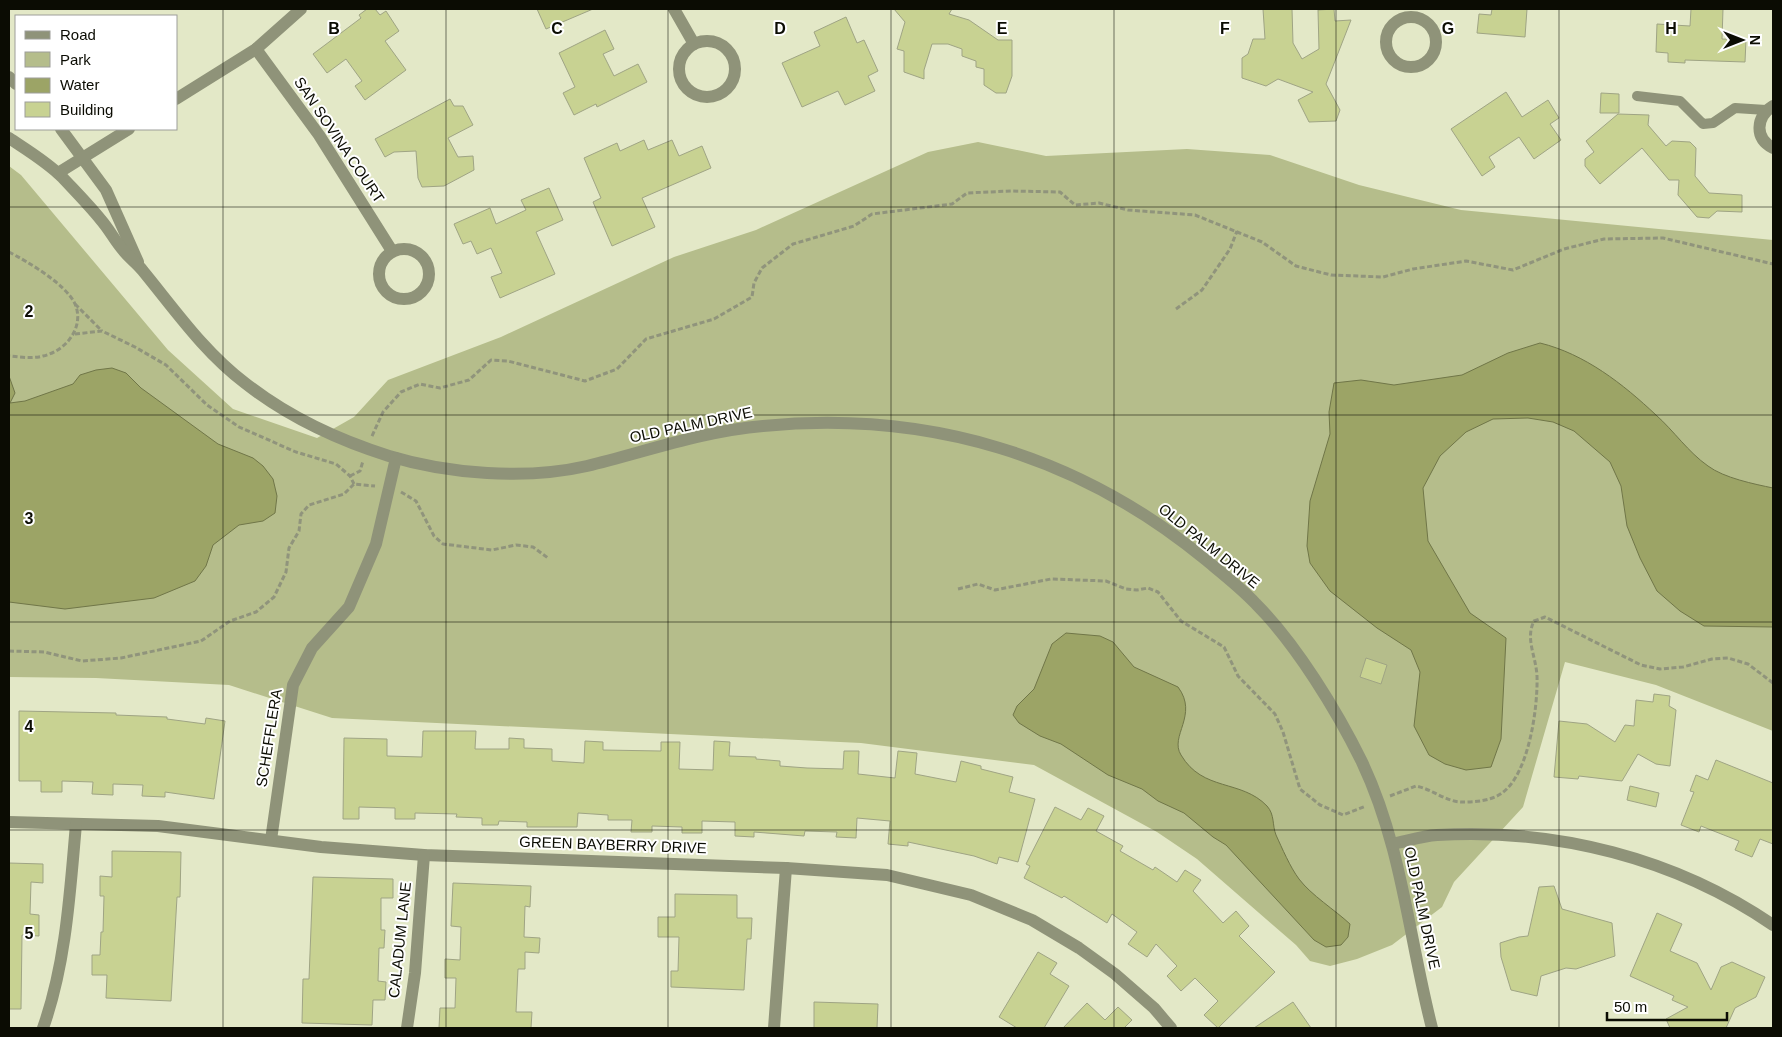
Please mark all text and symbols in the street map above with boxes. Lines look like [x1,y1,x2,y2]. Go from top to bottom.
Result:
legend [15,15,178,130]
north arrow [1717,15,1767,65]
text: B [328,20,340,37]
text: C [551,20,563,37]
text: D [774,20,786,37]
text: E [997,20,1008,37]
text: F [1220,20,1230,37]
text: G [1442,20,1454,37]
text: H [1665,20,1677,37]
text: Road [60,26,96,43]
text: N [1747,35,1763,45]
text: Park [60,51,91,68]
street label: SAN SOVINA COURT [291,74,388,206]
text: Water [60,76,99,93]
text: Building [60,101,113,118]
text: 2 [25,303,34,320]
street label: OLD PALM DRIVE [628,403,754,446]
street label: OLD PALM DRIVE [1155,500,1263,591]
text: 3 [25,510,34,527]
street label: SCHEFFLERA [252,688,285,788]
text: 4 [25,718,34,735]
street label: GREEN BAYBERRY DRIVE [519,833,707,856]
street label: OLD PALM DRIVE [1401,845,1444,971]
street label: CALADUM LANE [385,881,414,999]
text: 5 [25,925,34,942]
scale bar [1607,990,1727,1022]
text: 50 m [1614,998,1647,1015]

